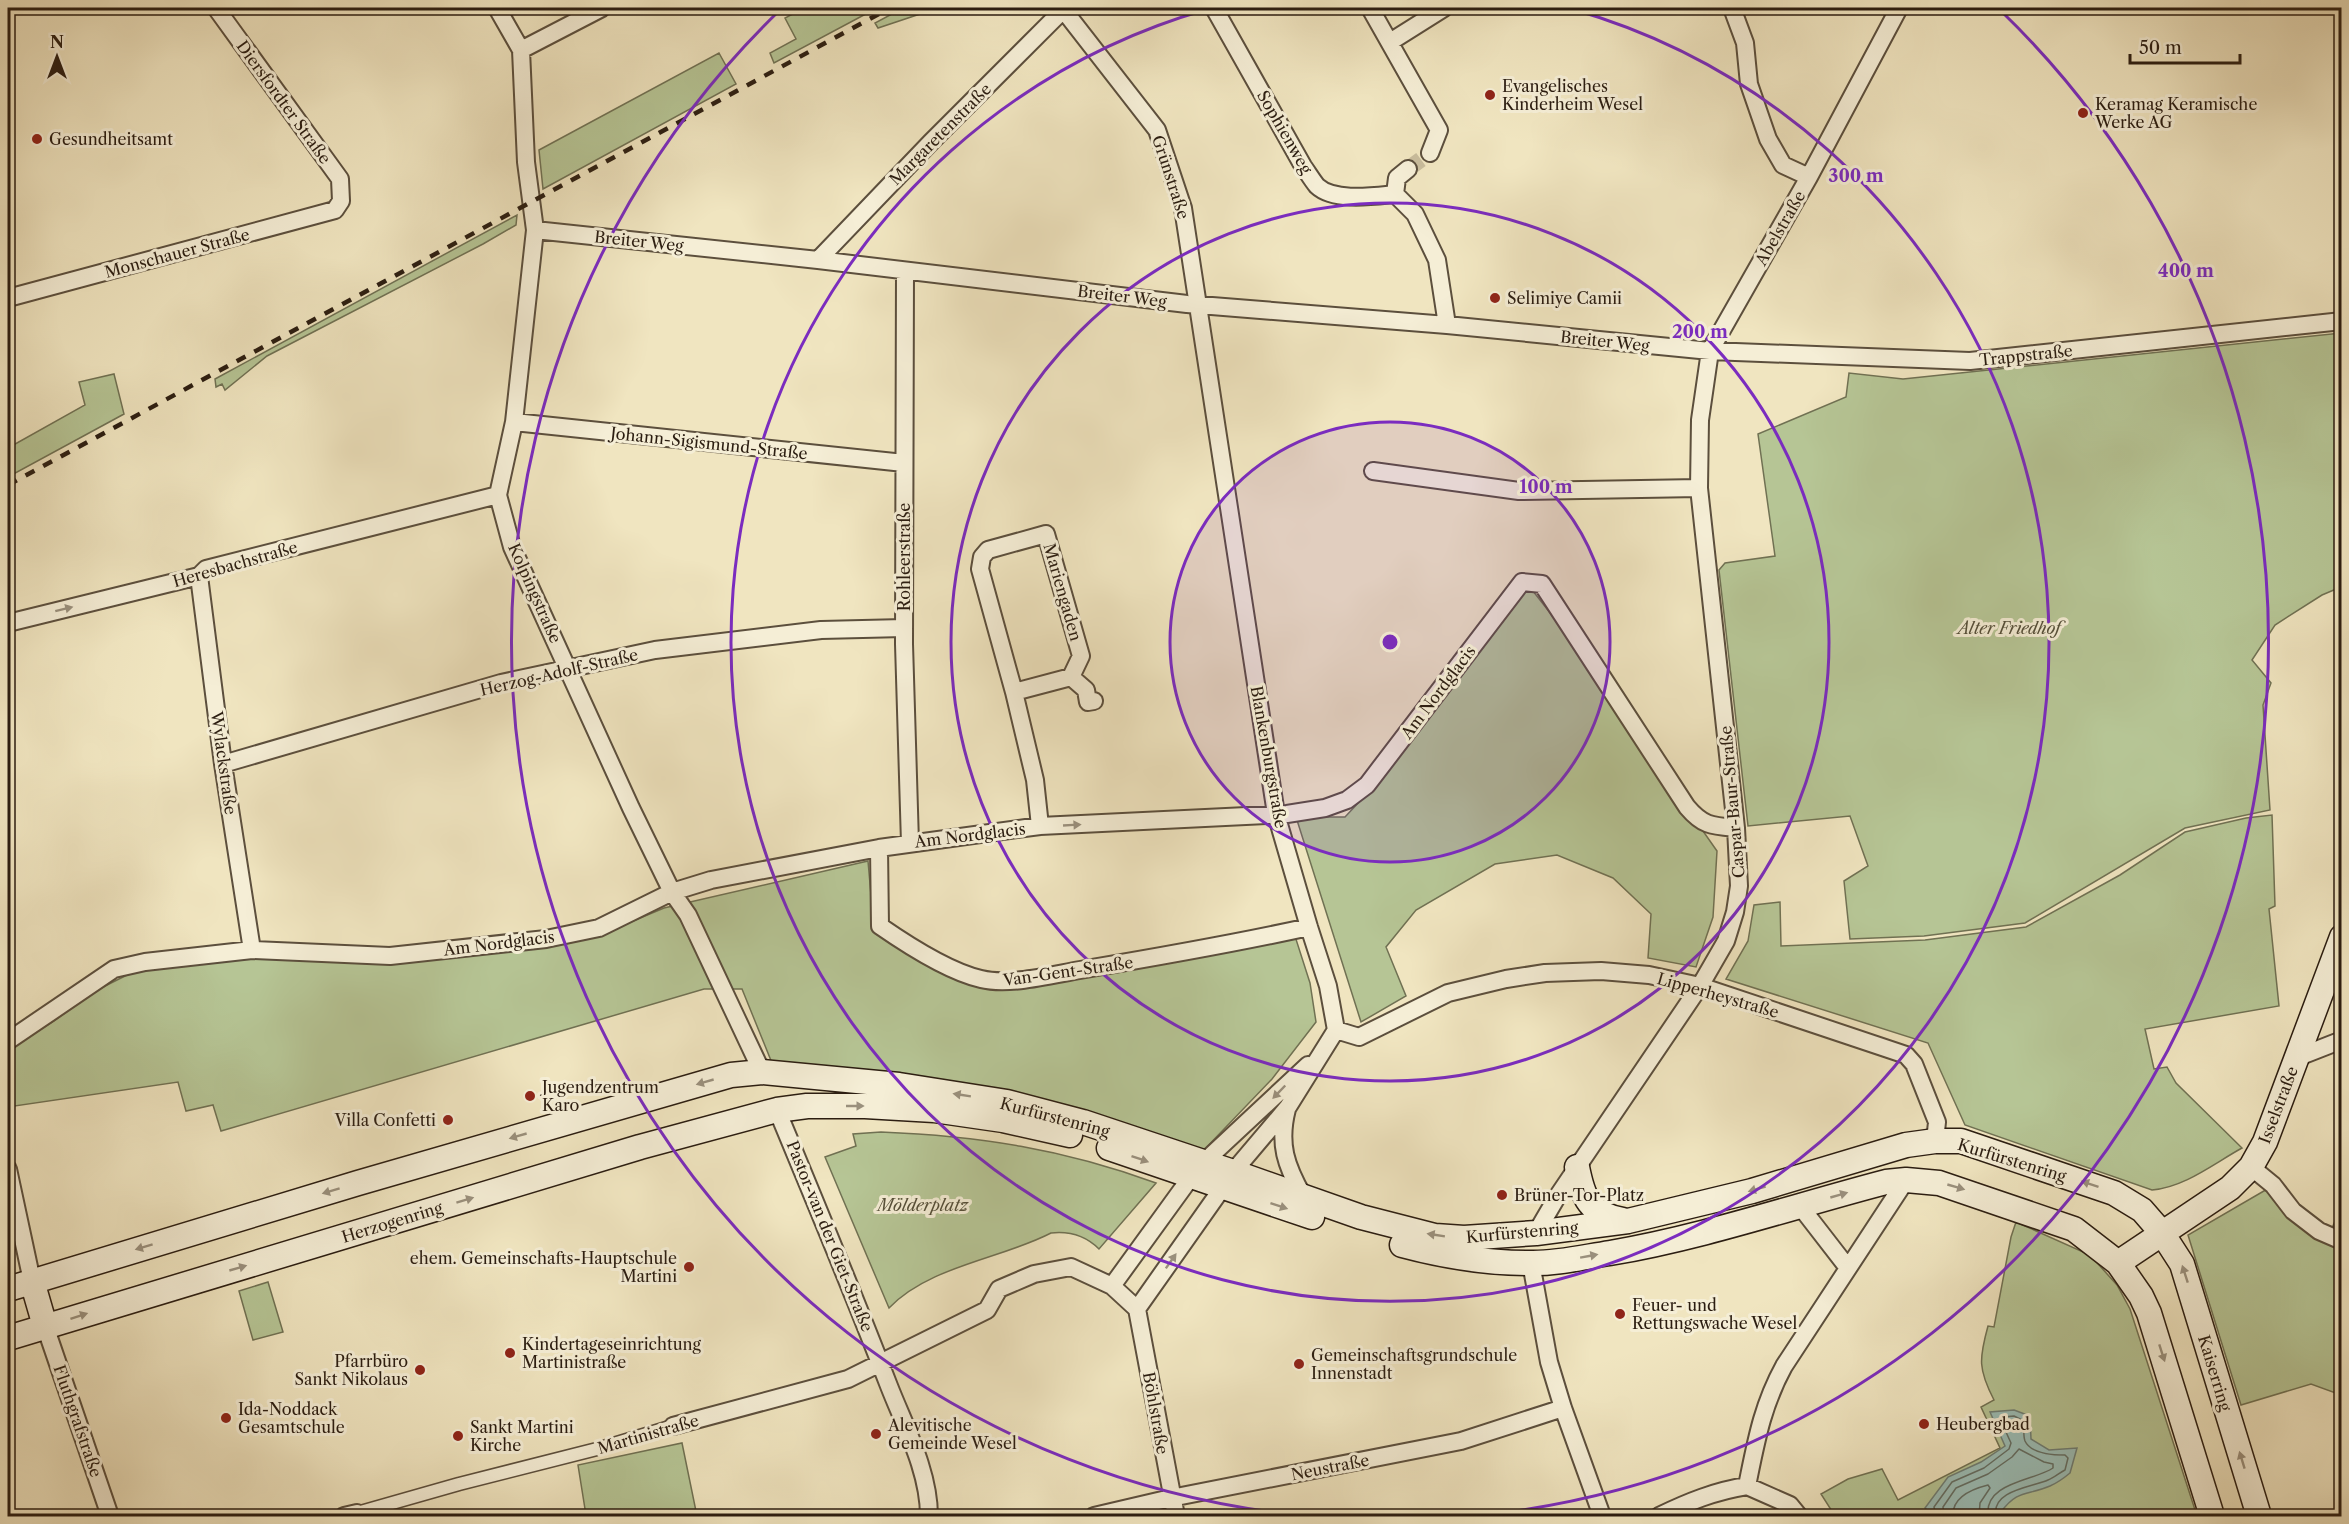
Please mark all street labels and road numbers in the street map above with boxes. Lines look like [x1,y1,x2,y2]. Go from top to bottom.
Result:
street label: Diersfordter Straße [232,36,336,168]
street label: Margaretenstraße [885,79,995,189]
street label: Sophienweg [1253,87,1317,178]
street label: Grünstraße [1148,133,1194,221]
street label: Abelstraße [1750,187,1809,270]
street label: Monschauer Straße [102,224,252,282]
street label: Breiter Weg [593,226,685,256]
street label: Breiter Weg [1076,281,1168,311]
street label: Breiter Weg [1559,326,1651,356]
street label: Trappstraße [1978,340,2074,370]
street label: Johann-Sigismund-Straße [606,422,809,463]
street label: Rohleerstraße [894,503,914,611]
street label: Heresbachstraße [170,537,300,591]
street label: Kolpingstraße [504,540,566,646]
street label: Mariengaden [1040,541,1086,643]
street label: Am Nordglacis [1396,641,1480,743]
street label: Herzog-Adolf-Straße [478,644,640,700]
street label: Blankenburgstraße [1247,684,1291,830]
street label: Wylackstraße [207,709,241,816]
street label: Caspar-Baur-Straße [1715,725,1749,879]
street label: Am Nordglacis [912,818,1027,852]
street label: Am Nordglacis [441,926,556,960]
street label: Van-Gent-Straße [1001,952,1134,990]
street label: Lipperheystraße [1655,968,1781,1022]
street label: Isselstraße [2254,1063,2302,1147]
street label: Kurfürstenring [998,1093,1113,1141]
street label: Kurfürstenring [1955,1134,2069,1186]
street label: Pastor-van der Giet-Straße [782,1137,878,1335]
street label: Herzogenring [339,1197,445,1247]
street label: Kurfürstenring [1465,1217,1580,1247]
street label: Kaiserring [2194,1333,2236,1414]
street label: Fluthgrafstraße [49,1362,107,1480]
street label: Böhlstraße [1139,1370,1173,1456]
street label: Martinistraße [595,1410,701,1458]
street label: Neustraße [1289,1450,1371,1484]

